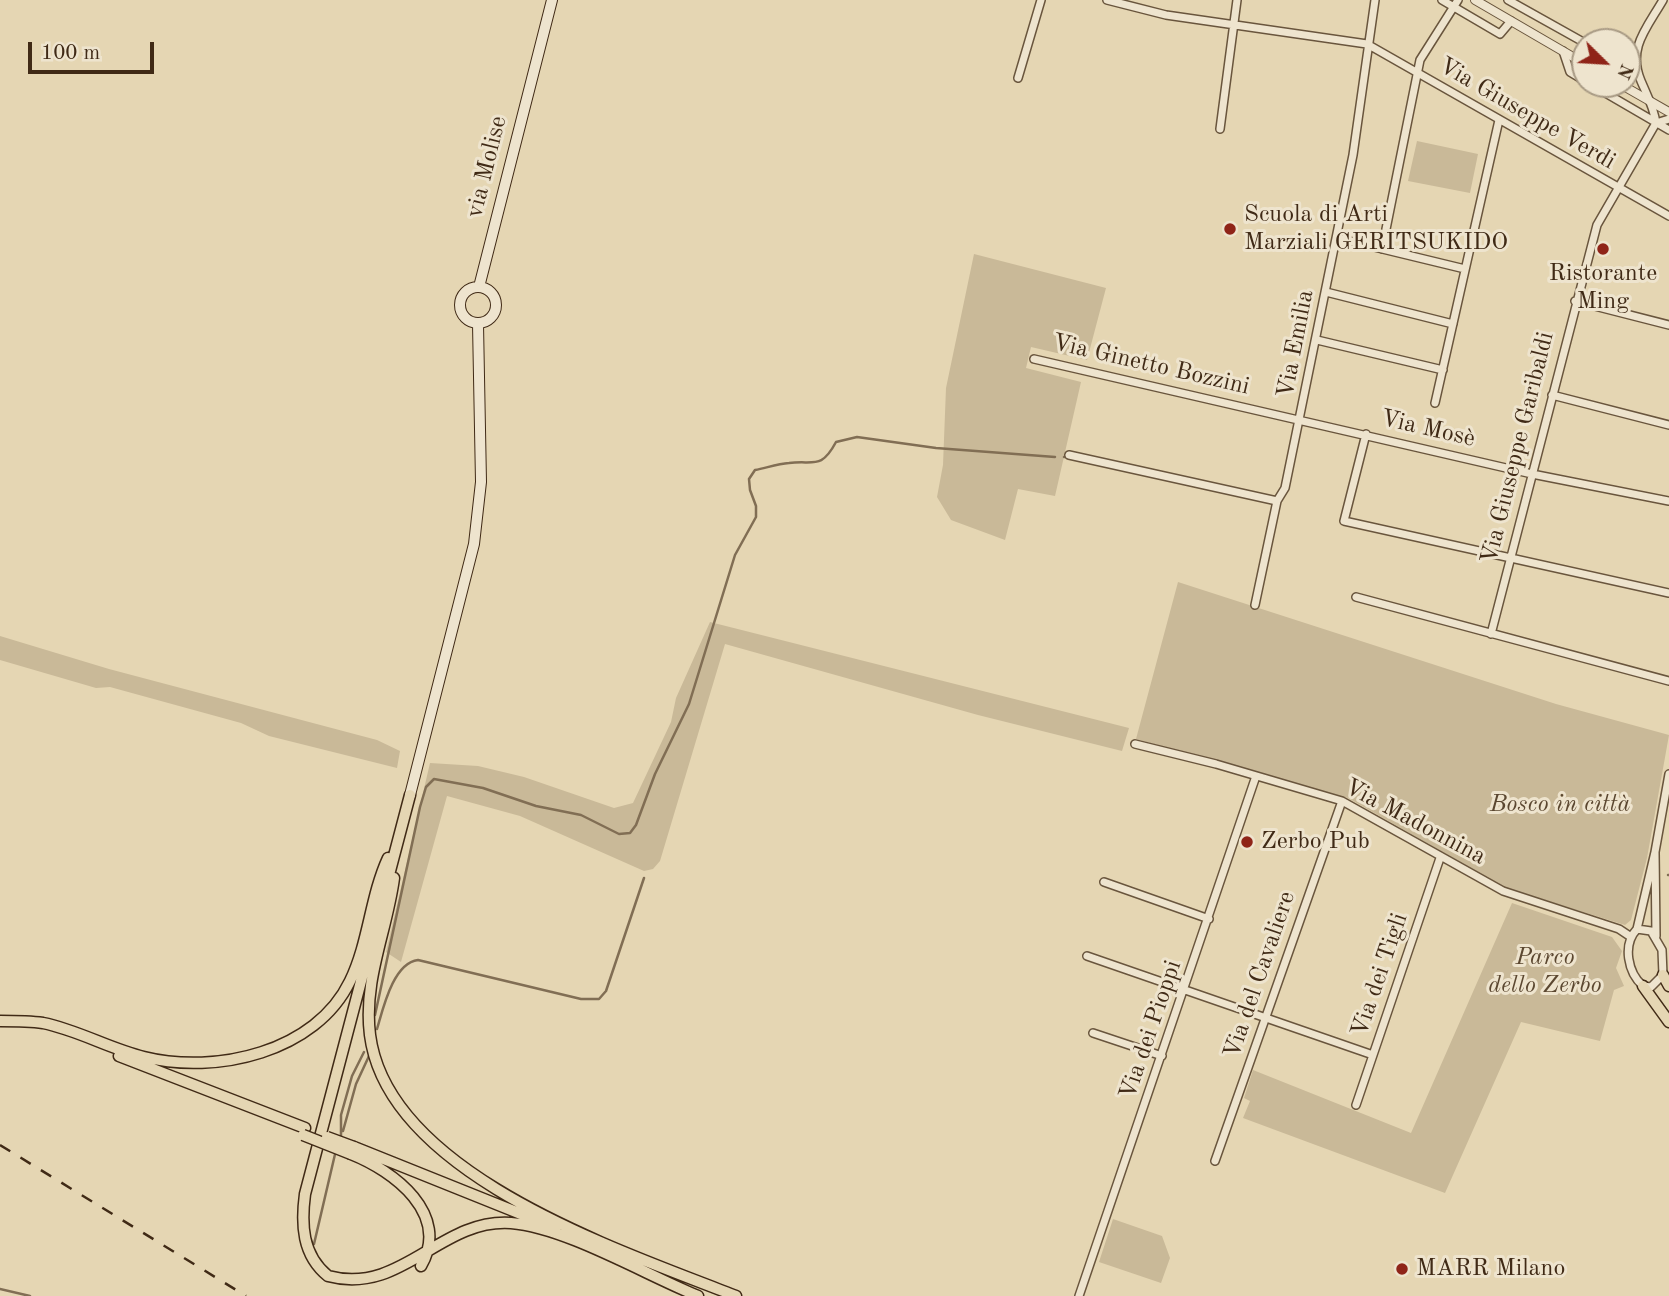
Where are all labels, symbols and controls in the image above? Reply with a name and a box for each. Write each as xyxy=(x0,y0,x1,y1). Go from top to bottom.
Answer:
scale bar xyxy=(32,28,158,72)
north arrow xyxy=(1571,28,1641,98)
text: 100 m xyxy=(41,43,100,64)
street label: Via Giuseppe Verdi xyxy=(1434,52,1620,176)
text: N xyxy=(1612,60,1635,81)
street label: via Molise xyxy=(460,113,514,221)
place label: Scuola di Arti Marziali GERITSUKIDO xyxy=(1244,201,1508,257)
marker: Scuola di Arti Marziali GERITSUKIDO xyxy=(1222,221,1238,237)
marker: Ristorante Ming xyxy=(1595,241,1611,257)
place label: Ristorante Ming xyxy=(1549,260,1657,316)
street label: Via Emilia xyxy=(1271,288,1321,400)
street label: Via Ginetto Bozzini xyxy=(1050,328,1252,402)
street label: Via Giuseppe Garibaldi xyxy=(1475,329,1561,567)
street label: Via Mosè xyxy=(1378,404,1478,454)
street label: Via Madonnina xyxy=(1339,773,1491,871)
park label: Bosco in città xyxy=(1490,791,1630,819)
place label: Zerbo Pub xyxy=(1261,828,1370,856)
marker: Zerbo Pub xyxy=(1239,834,1255,850)
street label: Via del Cavaliere xyxy=(1218,888,1302,1062)
street label: Via dei Tigli xyxy=(1345,909,1415,1041)
park label: Parco dello Zerbo xyxy=(1488,944,1602,1000)
street label: Via dei Pioppi xyxy=(1114,957,1188,1103)
place label: MARR Milano xyxy=(1416,1255,1565,1283)
marker: MARR Milano xyxy=(1394,1261,1410,1277)

